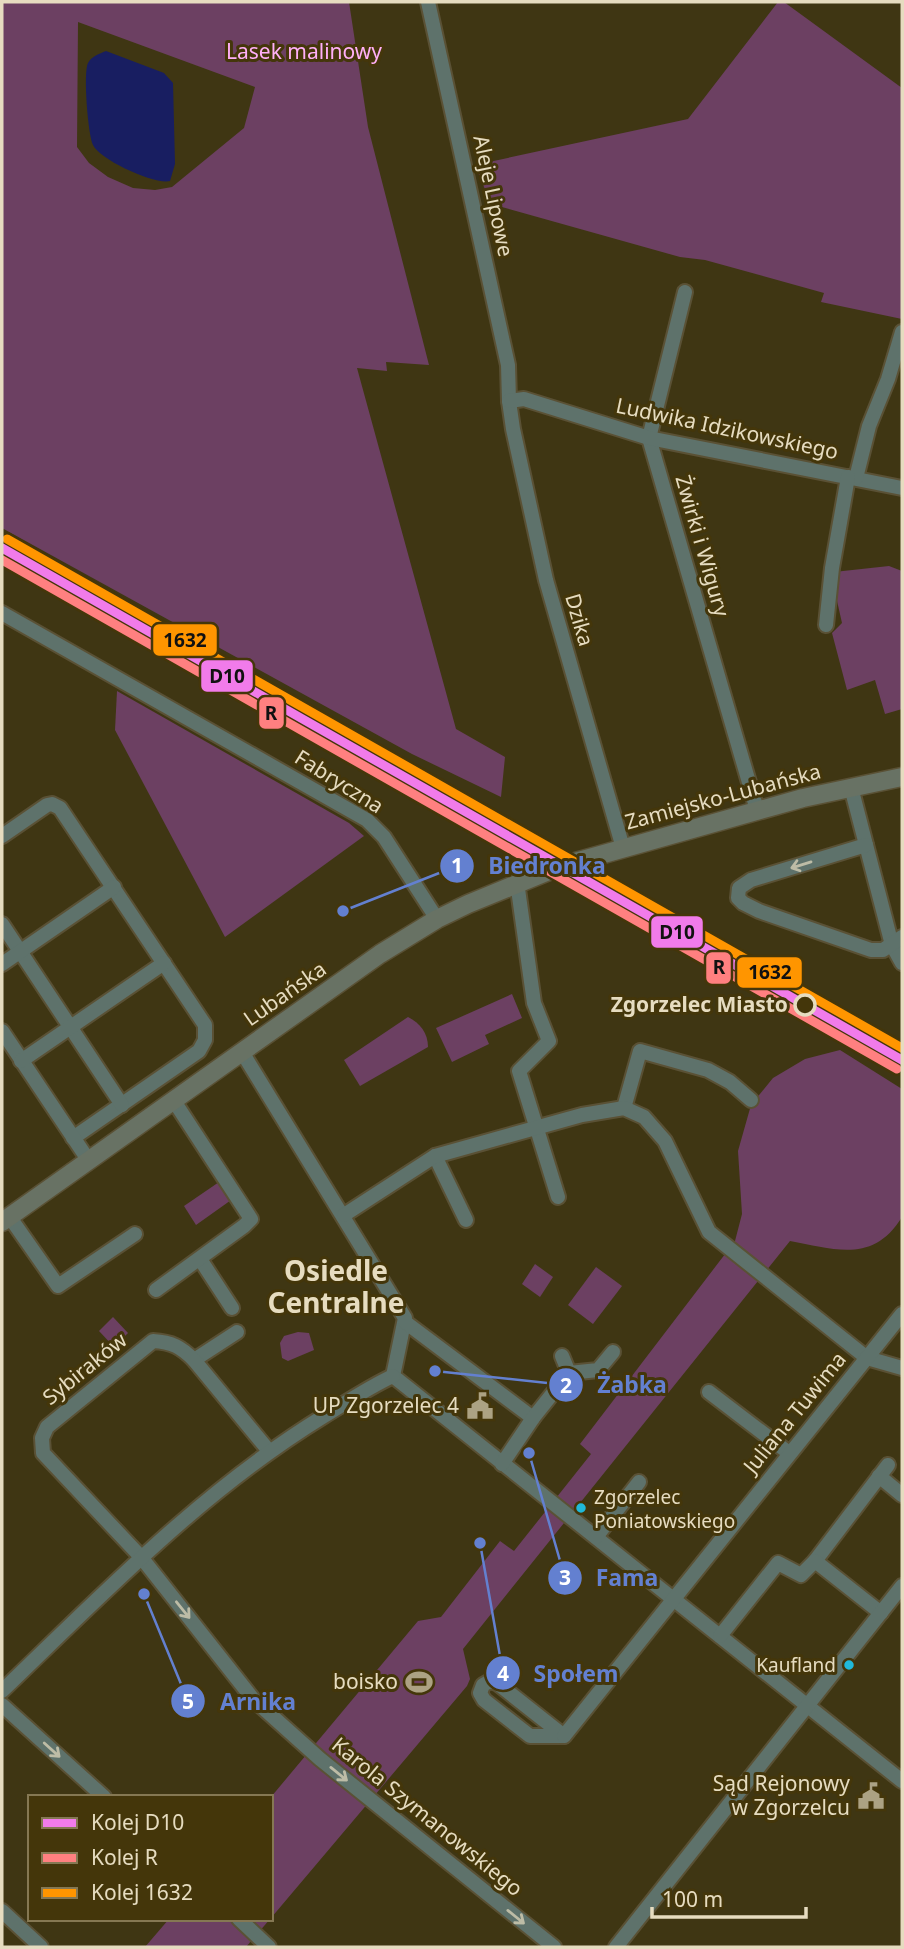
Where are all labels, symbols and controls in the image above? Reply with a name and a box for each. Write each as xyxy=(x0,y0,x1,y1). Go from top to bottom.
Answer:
park label: Lasek malinowy xyxy=(226,37,382,65)
street label: Aleje Lipowe xyxy=(467,133,520,259)
street label: Ludwika Idzikowskiego xyxy=(613,391,841,465)
street label: Żwirki i Wigury xyxy=(669,472,737,620)
street label: Dzika xyxy=(559,590,601,649)
line badge: 1632 xyxy=(152,623,218,657)
text: 1632 xyxy=(163,627,207,653)
line badge: D10 xyxy=(200,659,254,693)
text: D10 xyxy=(209,663,245,689)
line badge: R xyxy=(258,696,285,730)
text: R xyxy=(265,700,278,726)
street label: Fabryczna xyxy=(290,743,389,819)
street label: Zamiejsko-Lubańska xyxy=(622,756,824,836)
callout: Biedronka xyxy=(439,844,620,888)
text: Biedronka xyxy=(488,849,606,881)
text: 1 xyxy=(451,851,463,879)
one-way arrow xyxy=(790,859,812,872)
line badge: D10 xyxy=(650,915,704,949)
text: D10 xyxy=(659,919,695,945)
line badge: R xyxy=(705,951,732,985)
text: R xyxy=(713,954,726,980)
street label: Lubańska xyxy=(238,955,331,1032)
line badge: 1632 xyxy=(736,956,803,989)
text: 1632 xyxy=(748,959,792,985)
place label: Zgorzelec Miasto xyxy=(611,990,788,1018)
marker: Zgorzelec Miasto xyxy=(794,994,816,1016)
district label: Osiedle Centralne xyxy=(267,1251,405,1321)
street label: Sybiraków xyxy=(36,1325,133,1411)
street label: Juliana Tuwima xyxy=(735,1346,852,1480)
callout: Żabka xyxy=(548,1363,681,1407)
text: Żabka xyxy=(597,1368,667,1400)
text: 2 xyxy=(560,1371,572,1399)
place label: UP Zgorzelec 4 xyxy=(313,1391,459,1419)
public building icon: UP Zgorzelec 4 xyxy=(465,1391,495,1421)
place label: Zgorzelec Poniatowskiego xyxy=(594,1484,735,1534)
marker: Zgorzelec Poniatowskiego xyxy=(574,1501,588,1515)
callout: Fama xyxy=(547,1556,673,1600)
text: Fama xyxy=(596,1561,658,1593)
text: 3 xyxy=(559,1563,571,1591)
one-way arrow xyxy=(176,1600,191,1618)
callout: Społem xyxy=(485,1651,633,1695)
place label: Kaufland xyxy=(756,1652,836,1678)
text: Społem xyxy=(534,1657,618,1689)
marker: Kaufland xyxy=(842,1658,856,1672)
text: 4 xyxy=(497,1659,509,1687)
place label: boisko xyxy=(333,1667,398,1695)
sports icon: boisko xyxy=(404,1667,434,1697)
callout: Arnika xyxy=(170,1679,310,1723)
text: Arnika xyxy=(220,1685,296,1717)
text: 5 xyxy=(182,1687,194,1715)
street label: Karola Szymanowskiego xyxy=(326,1730,529,1902)
one-way arrow xyxy=(43,1742,61,1758)
one-way arrow xyxy=(330,1766,348,1782)
place label: Sąd Rejonowy w Zgorzelcu xyxy=(713,1769,850,1821)
public building icon: Sąd Rejonowy w Zgorzelcu xyxy=(856,1781,886,1811)
legend xyxy=(28,1795,273,1921)
text: Kolej D10 xyxy=(91,1808,184,1836)
text: Kolej R xyxy=(91,1843,158,1871)
scale bar xyxy=(652,1876,806,1920)
text: Kolej 1632 xyxy=(91,1878,193,1906)
text: 100 m xyxy=(662,1885,723,1913)
one-way arrow xyxy=(507,1909,525,1925)

